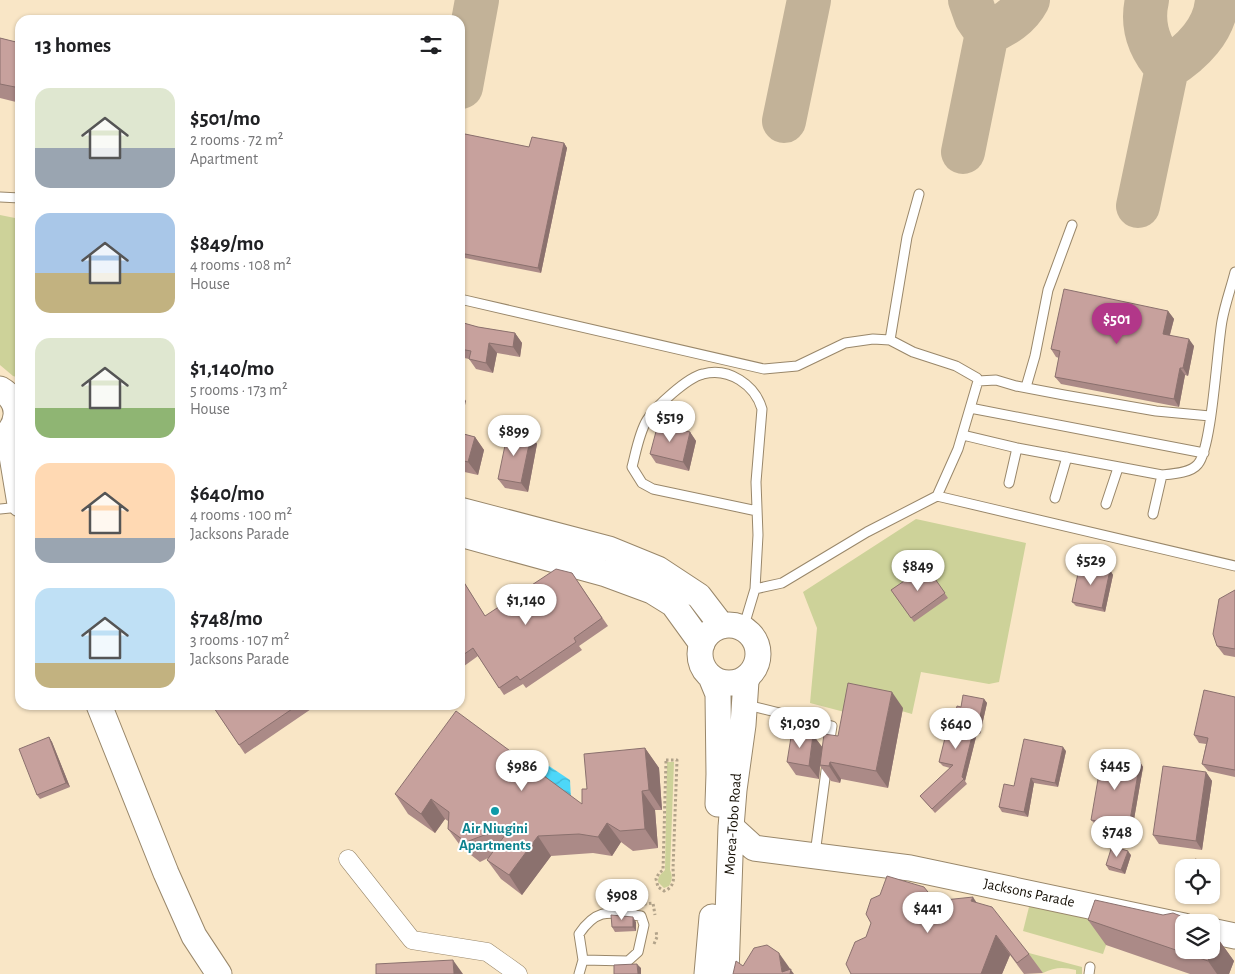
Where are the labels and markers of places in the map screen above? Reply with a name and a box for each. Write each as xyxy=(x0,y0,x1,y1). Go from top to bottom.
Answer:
pin: $501 xyxy=(1087,302,1147,345)
pin: $519 xyxy=(640,400,700,443)
pin: $899 xyxy=(484,414,544,457)
pin: $529 xyxy=(1061,544,1121,586)
pin: $849 xyxy=(888,550,948,592)
pin: $1,140 xyxy=(485,584,567,626)
pin: $1,030 xyxy=(759,706,841,749)
pin: $640 xyxy=(926,708,986,750)
pin: $445 xyxy=(1085,748,1145,791)
pin: $986 xyxy=(492,750,552,792)
marker: Air Niugini Apartments xyxy=(489,805,501,817)
pin: $748 xyxy=(1087,816,1147,858)
place label: Air Niugini Apartments xyxy=(459,821,531,853)
pin: $908 xyxy=(592,878,652,921)
pin: $441 xyxy=(898,892,958,934)

